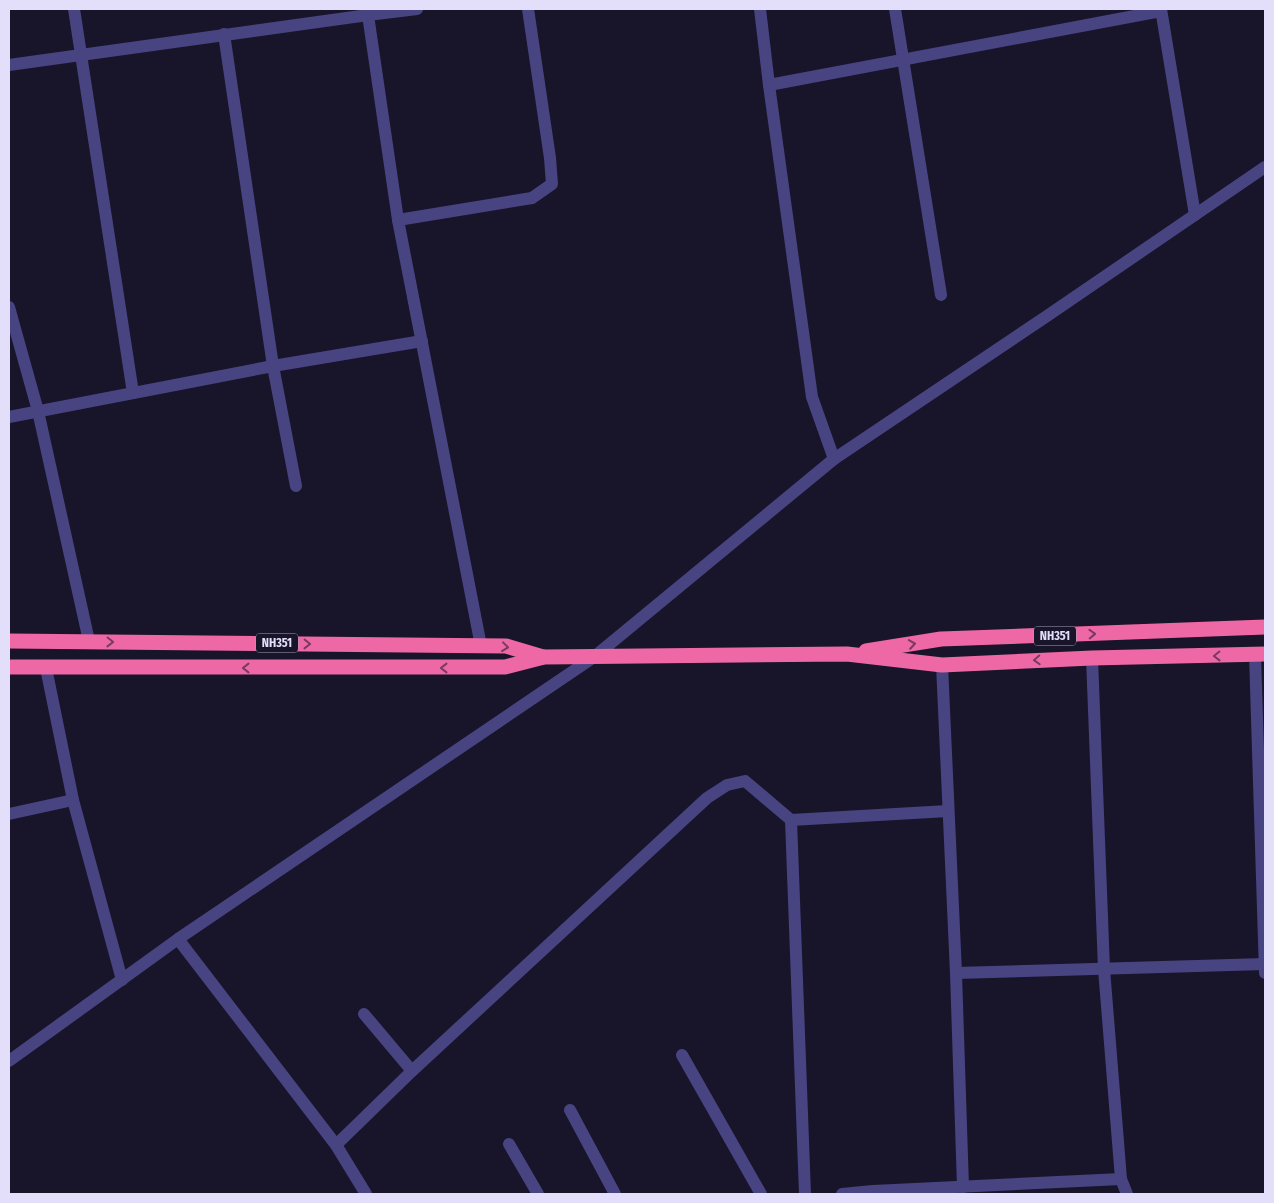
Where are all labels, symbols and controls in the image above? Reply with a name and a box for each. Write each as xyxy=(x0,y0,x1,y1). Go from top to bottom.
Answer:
road number: NH351 xyxy=(1034,626,1076,646)
one-way arrow xyxy=(1088,629,1096,640)
road number: NH351 xyxy=(256,634,298,652)
one-way arrow xyxy=(106,636,114,647)
one-way arrow xyxy=(304,639,312,649)
one-way arrow xyxy=(909,639,917,650)
one-way arrow xyxy=(501,641,509,652)
one-way arrow xyxy=(1212,650,1220,661)
one-way arrow xyxy=(1032,655,1040,666)
one-way arrow xyxy=(242,663,250,673)
one-way arrow xyxy=(440,663,448,673)

